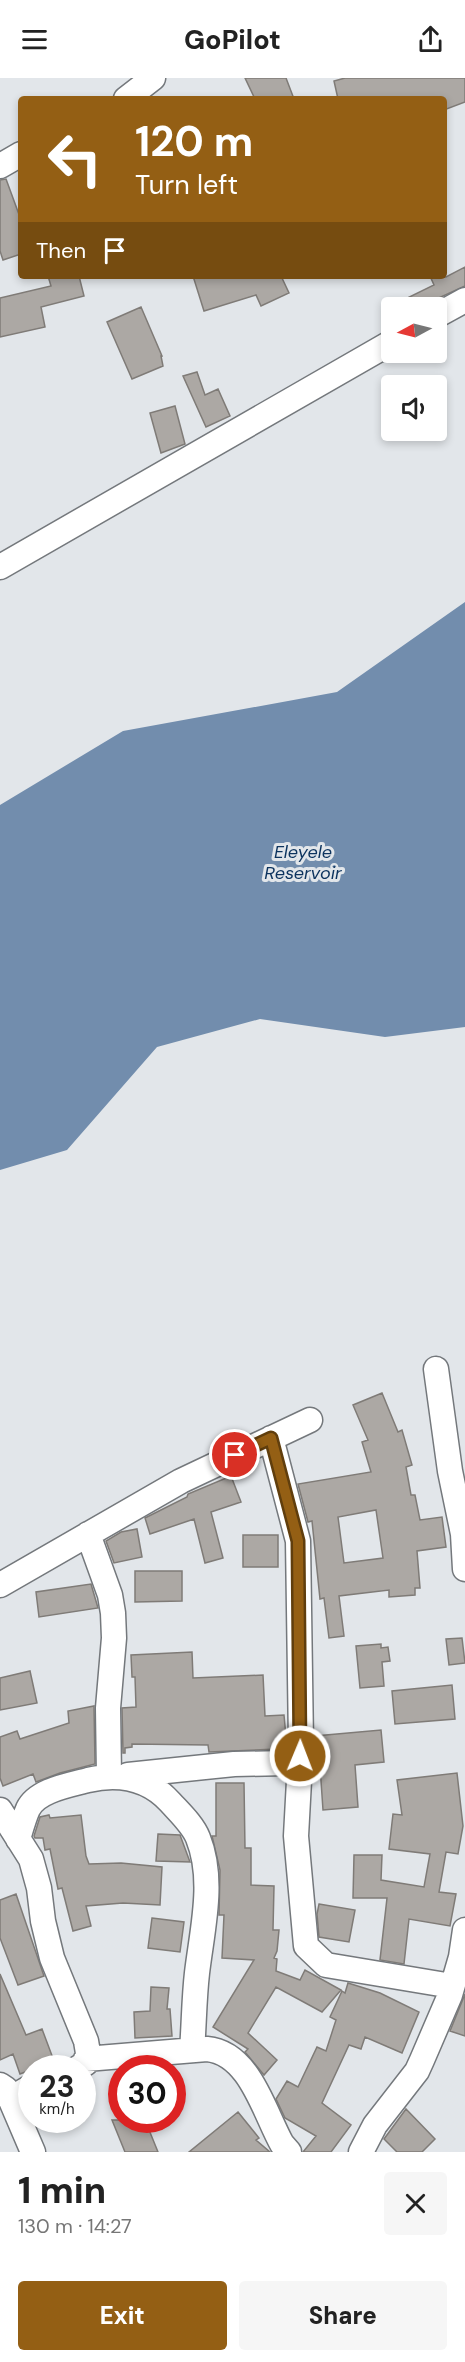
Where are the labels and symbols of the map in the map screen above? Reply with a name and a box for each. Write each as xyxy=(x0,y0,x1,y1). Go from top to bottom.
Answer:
north arrow xyxy=(381,297,447,363)
water label: Eleyele Reservoir xyxy=(264,840,343,885)
pin xyxy=(209,1429,260,1480)
position arrow xyxy=(268,1724,332,1788)
speed limit sign: 30 xyxy=(108,2055,186,2133)

